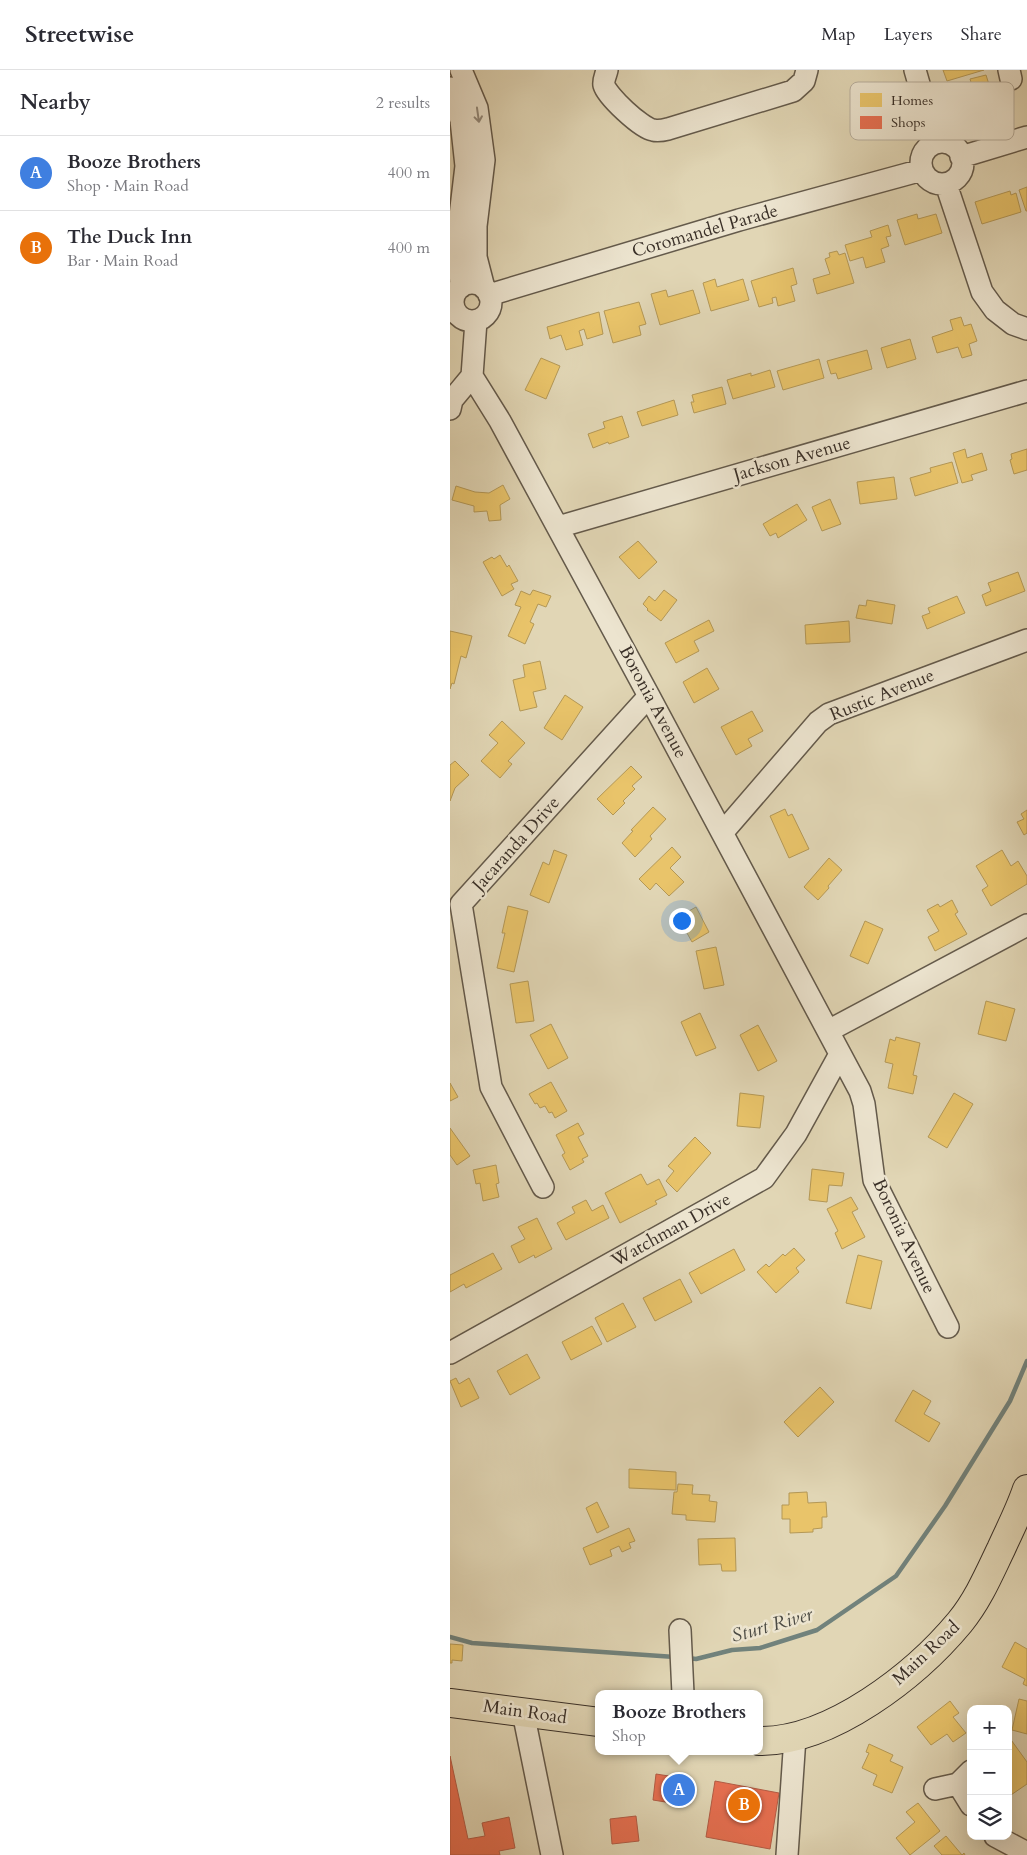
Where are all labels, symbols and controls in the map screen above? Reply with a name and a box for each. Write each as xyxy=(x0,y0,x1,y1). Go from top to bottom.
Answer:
text: Streetwise xyxy=(25,18,134,51)
text: Map xyxy=(821,22,856,47)
text: Layers xyxy=(884,22,933,47)
text: Share xyxy=(961,22,1002,47)
legend xyxy=(850,82,1014,140)
text: Nearby xyxy=(20,88,91,117)
text: Homes xyxy=(891,91,933,110)
text: 2 results xyxy=(376,92,430,114)
one-way arrow xyxy=(473,107,483,123)
text: Shops xyxy=(891,113,926,132)
text: Booze Brothers xyxy=(67,149,201,175)
text: A xyxy=(30,162,42,184)
text: 400 m xyxy=(388,162,430,184)
text: Shop · Main Road xyxy=(67,175,189,197)
street label: Coromandel Parade xyxy=(629,198,781,264)
text: The Duck Inn xyxy=(67,224,192,250)
text: B xyxy=(30,237,42,259)
text: 400 m xyxy=(388,237,430,259)
text: Bar · Main Road xyxy=(67,250,178,272)
street label: Jackson Avenue xyxy=(728,430,854,489)
street label: Boronia Avenue xyxy=(613,641,693,763)
street label: Rustic Avenue xyxy=(826,663,938,727)
street label: Jacaranda Drive xyxy=(465,791,565,899)
your location xyxy=(669,908,695,934)
street label: Boronia Avenue xyxy=(866,1174,942,1298)
street label: Watchman Drive xyxy=(606,1187,735,1274)
water label: Sturt River xyxy=(728,1601,816,1649)
street label: Main Road xyxy=(887,1615,966,1691)
popup xyxy=(595,1690,763,1755)
street label: Main Road xyxy=(481,1694,569,1730)
text: Booze Brothers xyxy=(612,1699,746,1725)
map controls xyxy=(967,1705,1012,1840)
button: + xyxy=(967,1705,1012,1750)
text: Shop xyxy=(612,1725,646,1747)
button: − xyxy=(967,1750,1012,1795)
pin: A xyxy=(663,1771,695,1809)
pin: B xyxy=(728,1786,760,1824)
button: layers xyxy=(967,1795,1012,1840)

